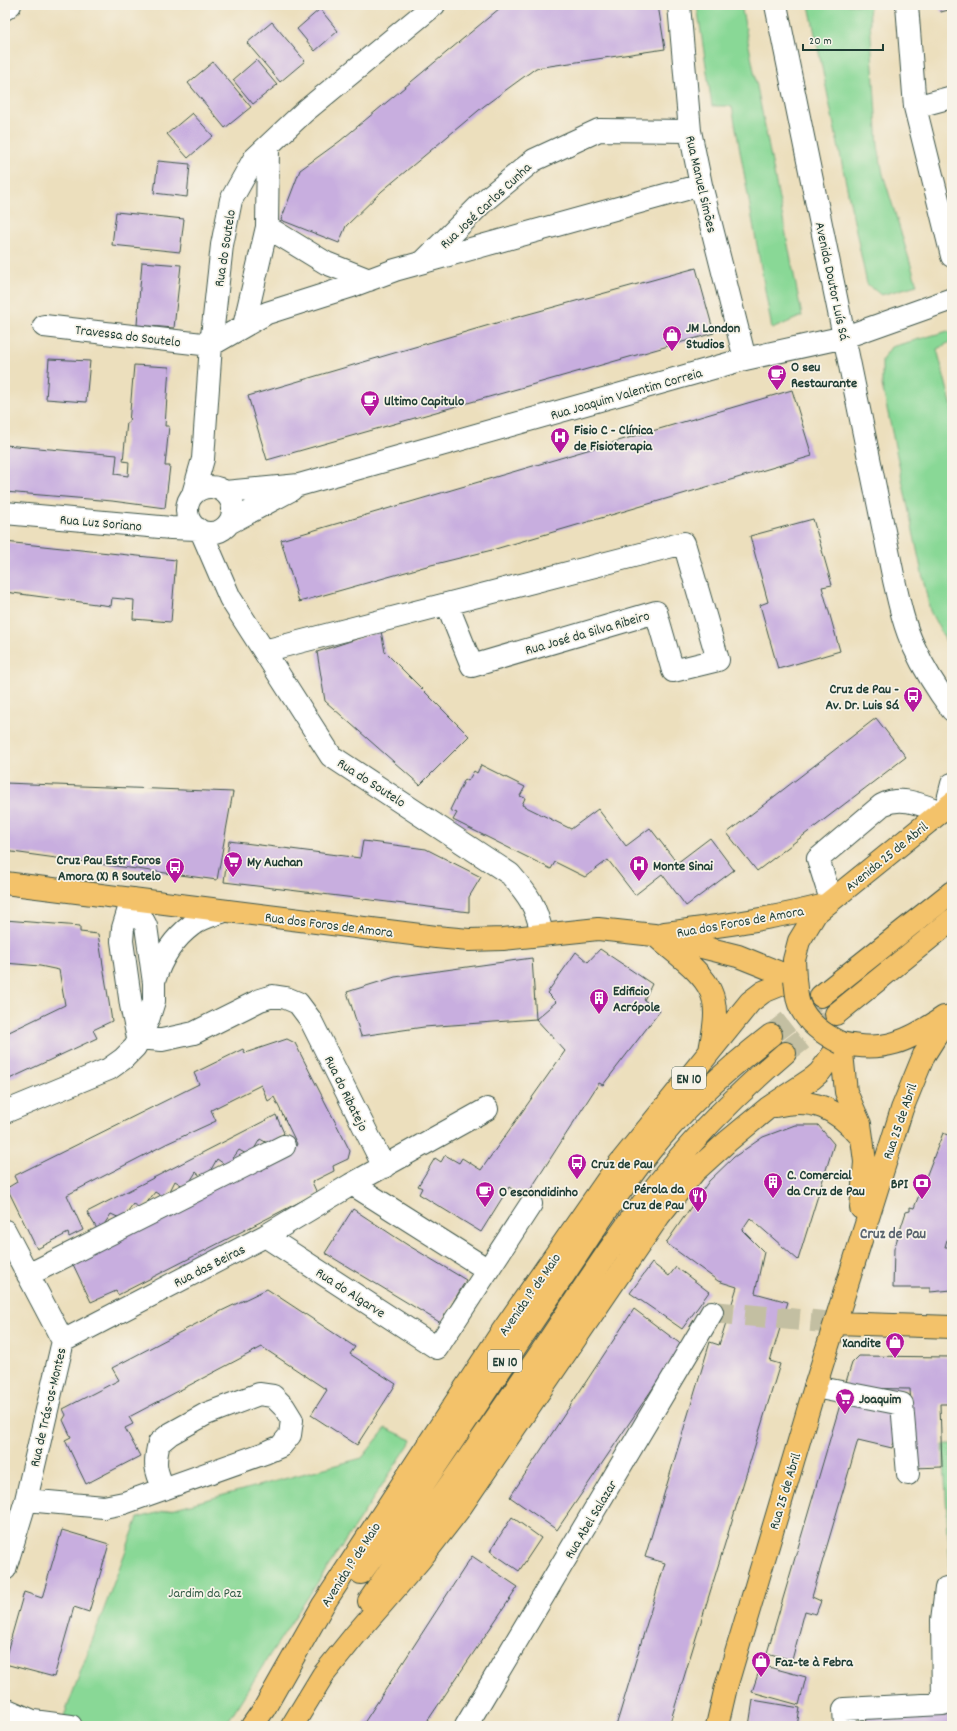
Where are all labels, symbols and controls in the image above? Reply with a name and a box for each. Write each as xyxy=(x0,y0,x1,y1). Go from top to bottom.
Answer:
scale bar xyxy=(803,26,883,52)
text: 20 m xyxy=(809,33,832,50)
street label: Rua Manuel Simões xyxy=(679,134,721,235)
street label: Rua José Carlos Cunha xyxy=(436,158,537,254)
street label: Rua do Soutelo xyxy=(210,208,242,288)
street label: Avenida Doutor Luís Sá xyxy=(809,220,853,343)
place label: JM London Studios xyxy=(686,319,741,355)
street label: Travessa do Soutelo xyxy=(74,321,182,353)
shop icon: JM London Studios xyxy=(661,324,683,352)
place label: O seu Restaurante xyxy=(791,358,857,394)
cafe icon: O seu Restaurante xyxy=(766,363,788,391)
street label: Rua Joaquim Valentim Correia xyxy=(548,364,705,426)
cafe icon: Ultimo Capitulo xyxy=(359,389,381,417)
place label: Ultimo Capitulo xyxy=(384,392,464,412)
place label: Fisio C - Clínica de Fisioterapia xyxy=(574,421,654,457)
hospital icon: Fisio C - Clínica de Fisioterapia xyxy=(549,426,571,454)
street label: Rua Luz Soriano xyxy=(59,510,143,538)
street label: Rua José da Silva Ribeiro xyxy=(523,607,652,661)
place label: Cruz de Pau - Av. Dr. Luis Sá xyxy=(825,680,900,716)
bus stop icon: Cruz de Pau - Av. Dr. Luis Sá xyxy=(902,685,924,713)
street label: Rua do Soutelo xyxy=(333,754,409,813)
street label: Avenida 25 de Abril xyxy=(842,817,934,897)
supermarket icon: My Auchan xyxy=(222,850,244,878)
place label: Cruz Pau Estr Foros Amora (X) R Soutelo xyxy=(57,851,161,887)
place label: My Auchan xyxy=(247,853,303,873)
hospital icon: Monte Sinai xyxy=(628,854,650,882)
bus stop icon: Cruz Pau Estr Foros Amora (X) R Soutelo xyxy=(164,856,186,884)
place label: Monte Sinai xyxy=(653,857,713,877)
street label: Rua dos Foros de Amora xyxy=(675,902,806,944)
street label: Rua dos Foros de Amora xyxy=(264,908,394,944)
place label: Edificio Acrópole xyxy=(613,982,660,1018)
building icon: Edificio Acrópole xyxy=(588,987,610,1015)
street label: Rua do Ribatejo xyxy=(318,1053,372,1135)
road number: EN 10 xyxy=(672,1067,706,1089)
street label: Rua 25 de Abril xyxy=(879,1080,923,1162)
bus stop icon: Cruz de Pau xyxy=(566,1152,588,1180)
place label: Cruz de Pau xyxy=(591,1155,653,1175)
place label: C. Comercial da Cruz de Pau xyxy=(787,1166,865,1202)
building icon: C. Comercial da Cruz de Pau xyxy=(762,1171,784,1199)
bank icon: BPI xyxy=(911,1172,933,1200)
place label: BPI xyxy=(891,1175,909,1195)
cafe icon: O escondidinho xyxy=(474,1180,496,1208)
place label: Pérola da Cruz de Pau xyxy=(622,1180,685,1216)
place label: O escondidinho xyxy=(499,1183,578,1203)
restaurant icon: Pérola da Cruz de Pau xyxy=(687,1185,709,1213)
district label: Cruz de Pau xyxy=(860,1224,927,1246)
street label: Rua das Beiras xyxy=(171,1240,249,1293)
street label: Avenida 1º de Maio xyxy=(495,1250,567,1341)
street label: Rua do Algarve xyxy=(311,1264,389,1324)
shop icon: Xandite xyxy=(884,1331,906,1359)
place label: Xandite xyxy=(843,1334,881,1354)
street label: Rua de Trás-os-Montes xyxy=(25,1346,72,1469)
road number: EN 10 xyxy=(488,1350,522,1372)
supermarket icon: Joaquim xyxy=(834,1387,856,1415)
place label: Joaquim xyxy=(859,1390,902,1410)
street label: Rua 25 de Abril xyxy=(765,1450,807,1532)
street label: Rua Abel Salazar xyxy=(560,1476,624,1563)
street label: Avenida 1º de Maio xyxy=(317,1519,386,1611)
park label: Jardim da Paz xyxy=(168,1584,242,1604)
shop icon: Faz-te à Febra xyxy=(750,1650,772,1678)
place label: Faz-te à Febra xyxy=(775,1653,854,1673)

